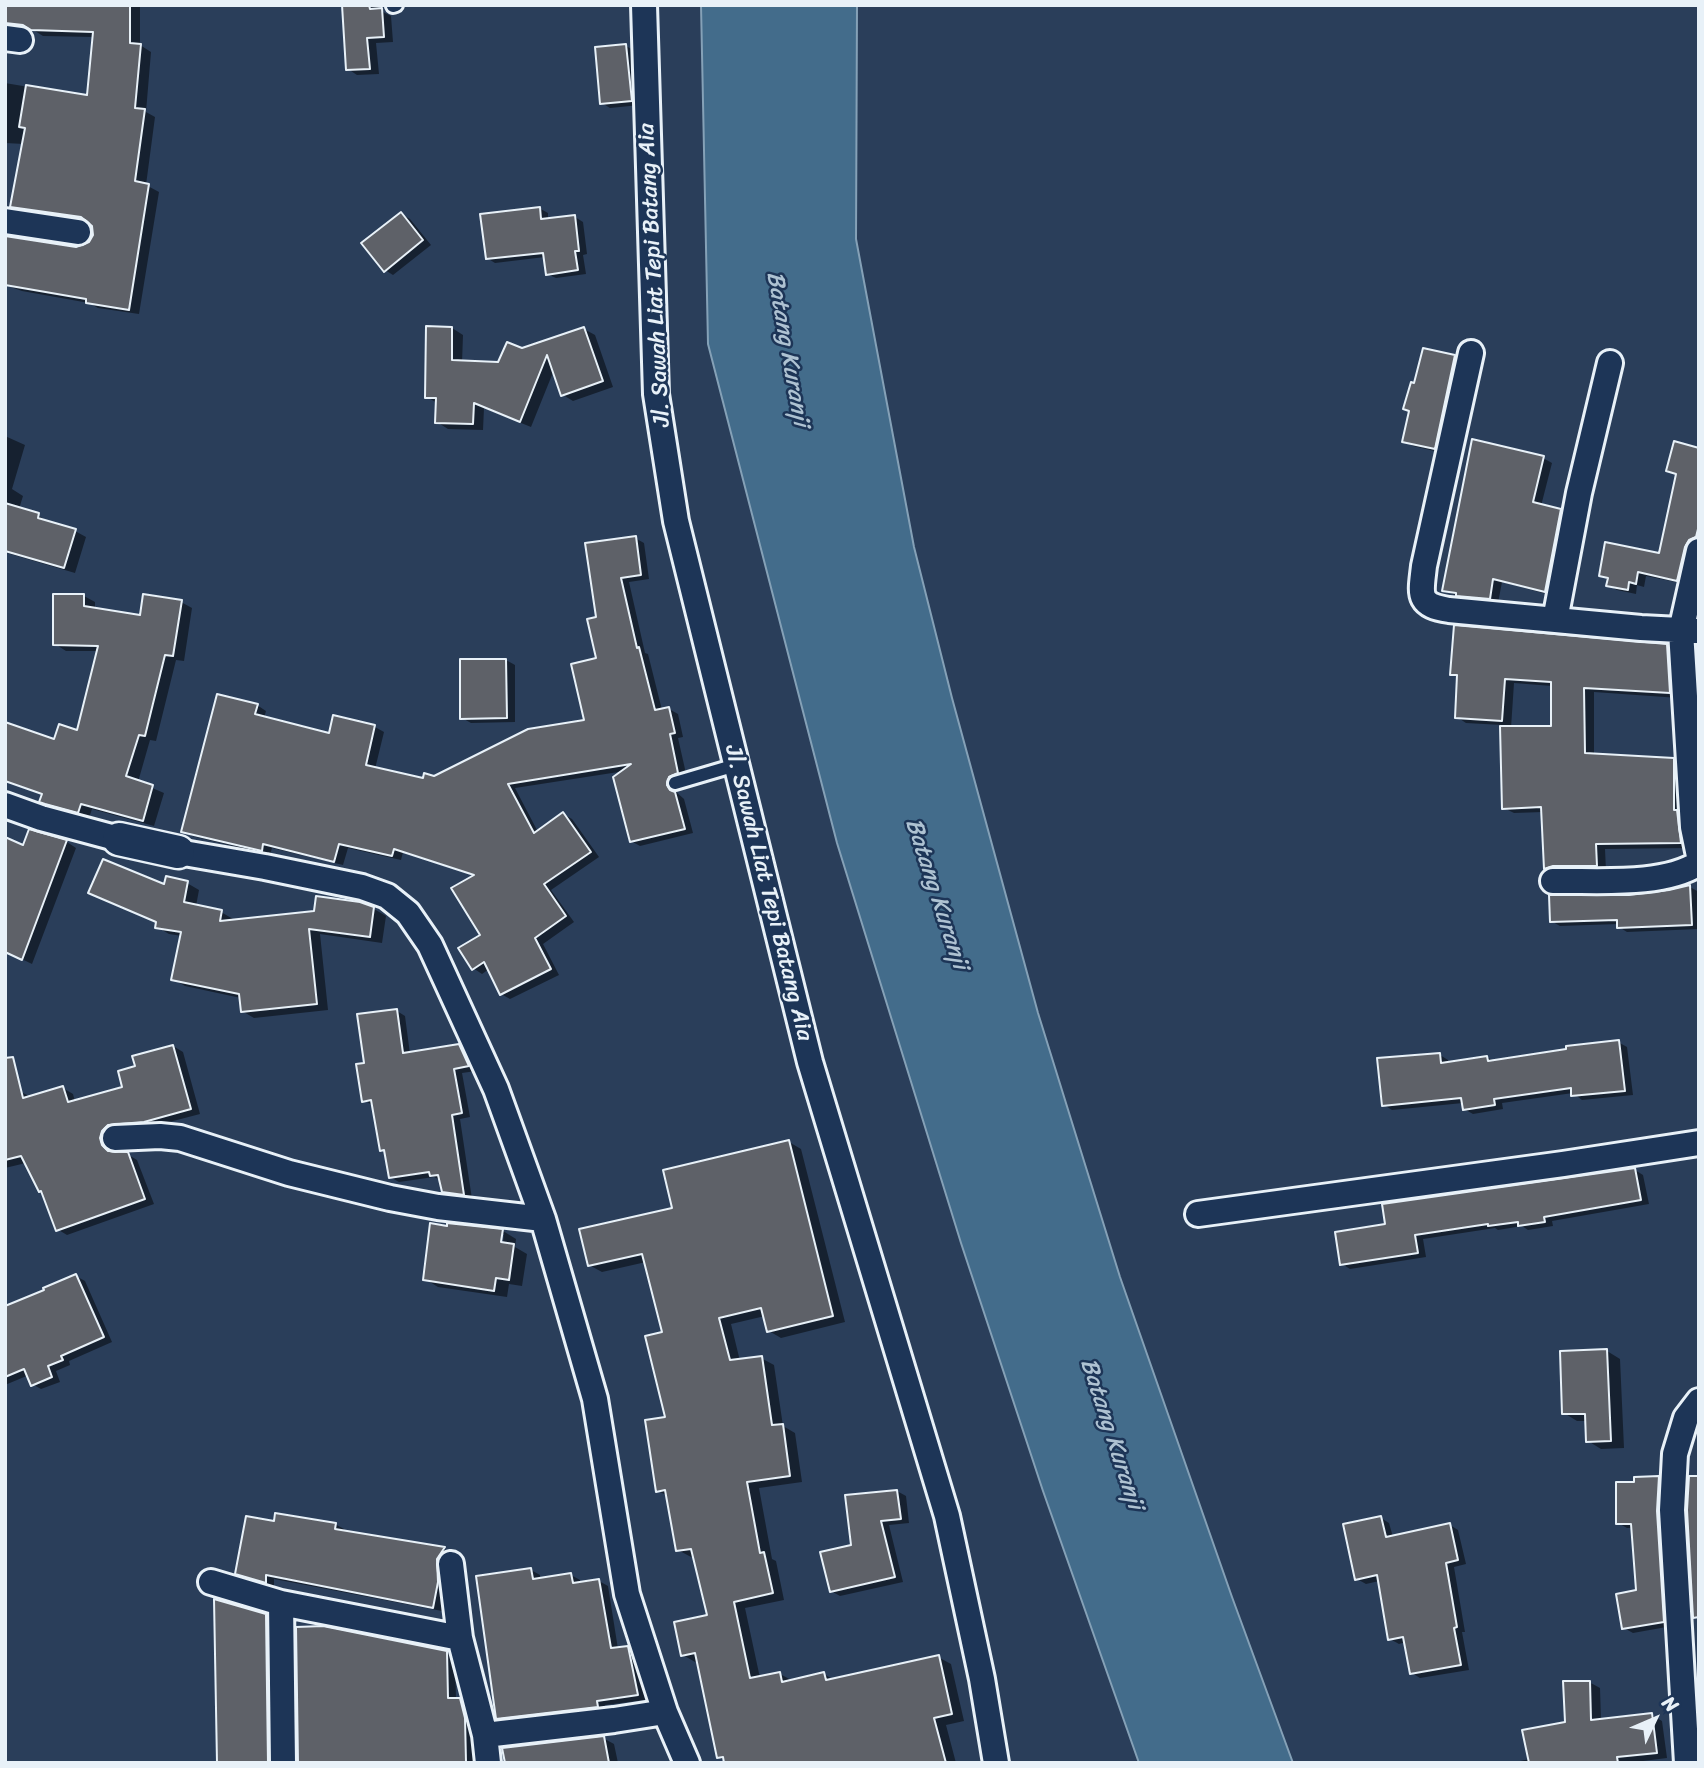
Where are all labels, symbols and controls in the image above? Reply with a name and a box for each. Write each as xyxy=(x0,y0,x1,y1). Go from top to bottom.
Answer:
street label: Jl. Sawah Liat Tepi Batang Aia xyxy=(633,123,677,427)
water label: Batang Kuranji xyxy=(759,269,815,429)
street label: Jl. Sawah Liat Tepi Batang Aia xyxy=(718,742,818,1044)
water label: Batang Kuranji xyxy=(898,815,974,973)
water label: Batang Kuranji xyxy=(1073,1355,1149,1513)
north arrow xyxy=(1620,1684,1690,1754)
text: N xyxy=(1654,1688,1687,1720)

